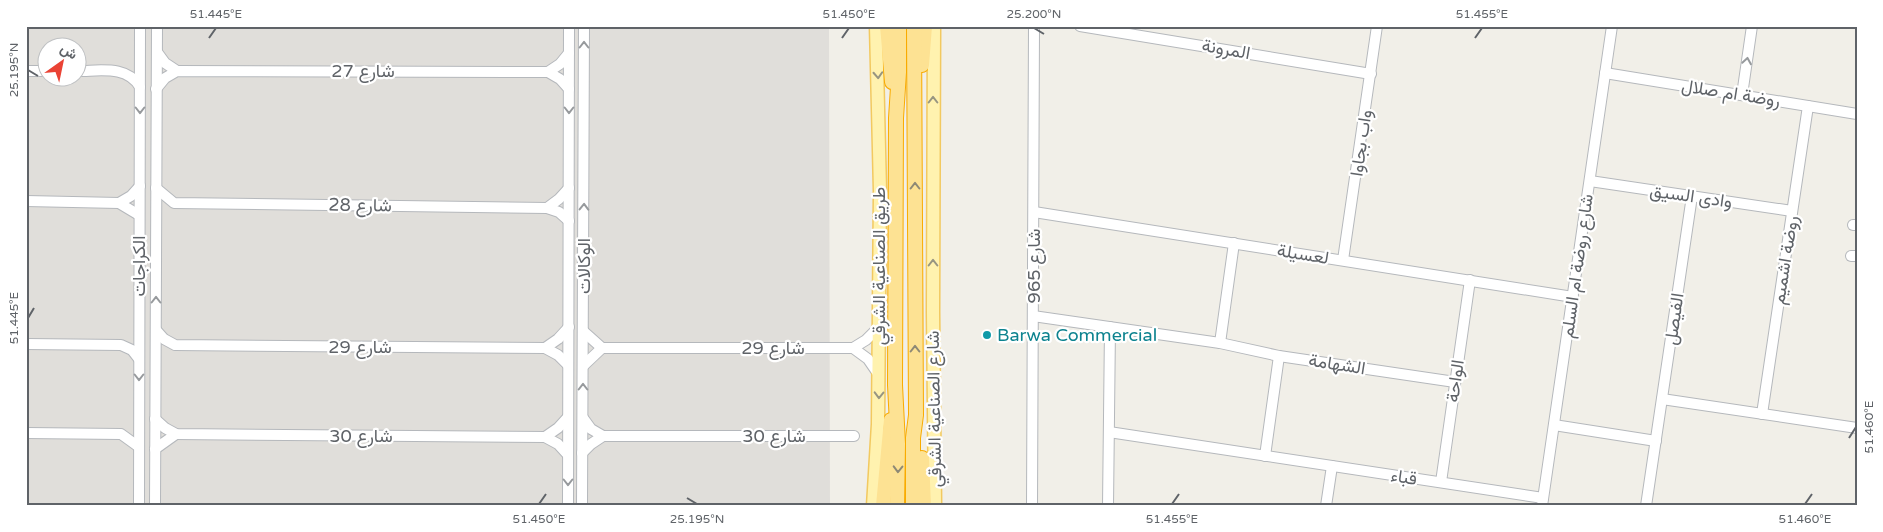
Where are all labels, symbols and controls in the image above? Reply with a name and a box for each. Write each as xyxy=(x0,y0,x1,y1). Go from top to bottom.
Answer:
text: 51.445°E xyxy=(190,7,243,21)
text: 51.450°E xyxy=(823,7,876,21)
text: 25.200°N xyxy=(1007,7,1061,21)
text: 51.455°E xyxy=(1456,7,1509,21)
street label: المرونة xyxy=(1200,34,1252,64)
north arrow xyxy=(38,38,88,88)
text: ش xyxy=(57,40,81,63)
one-way arrow xyxy=(579,40,589,48)
text: 25.195°N xyxy=(7,43,21,97)
one-way arrow xyxy=(1741,56,1752,64)
street label: شارع 27 xyxy=(331,60,395,83)
one-way arrow xyxy=(873,71,884,79)
street label: روضة ام صلال xyxy=(1680,74,1782,113)
one-way arrow xyxy=(928,96,938,104)
one-way arrow xyxy=(135,106,145,114)
one-way arrow xyxy=(564,106,574,114)
street label: واب بجاوا xyxy=(1345,108,1377,178)
street label: وادى السيق xyxy=(1648,179,1734,213)
one-way arrow xyxy=(910,182,920,190)
street label: طريق الصناعية الشرقي xyxy=(868,187,894,345)
street label: شارع 28 xyxy=(328,193,392,218)
street label: شارع روضة ام السلم xyxy=(1556,193,1599,340)
one-way arrow xyxy=(579,203,589,210)
street label: روضة اشميم xyxy=(1767,214,1804,306)
street label: شارع 965 xyxy=(1023,229,1046,303)
street label: الكراجات xyxy=(128,236,150,296)
street label: الوكالات xyxy=(573,238,595,294)
street label: لعسيلة xyxy=(1275,239,1331,269)
one-way arrow xyxy=(928,259,938,266)
text: 51.445°E xyxy=(7,291,21,344)
street label: الفيصل xyxy=(1659,292,1689,346)
one-way arrow xyxy=(151,295,161,303)
place label: Barwa Commercial xyxy=(997,324,1157,346)
marker: Barwa Commercial xyxy=(981,329,993,341)
street label: شارع الصناعية الشرقي xyxy=(922,330,950,487)
street label: شارع 29 xyxy=(328,336,392,359)
street label: شارع 29 xyxy=(741,337,805,360)
one-way arrow xyxy=(910,345,921,353)
street label: الشهامة xyxy=(1307,349,1367,379)
street label: الواحة xyxy=(1441,358,1469,404)
one-way arrow xyxy=(134,374,144,382)
one-way arrow xyxy=(578,383,588,390)
one-way arrow xyxy=(874,392,884,399)
text: 51.460°E xyxy=(1862,400,1876,453)
street label: شارع 30 xyxy=(329,425,393,448)
street label: شارع 30 xyxy=(742,425,806,448)
street label: قباء xyxy=(1389,464,1419,490)
one-way arrow xyxy=(893,465,903,473)
one-way arrow xyxy=(563,479,573,487)
text: 51.450°E xyxy=(513,512,566,526)
text: 25.195°N xyxy=(670,512,724,526)
text: 51.455°E xyxy=(1146,512,1199,526)
text: 51.460°E xyxy=(1779,512,1832,526)

